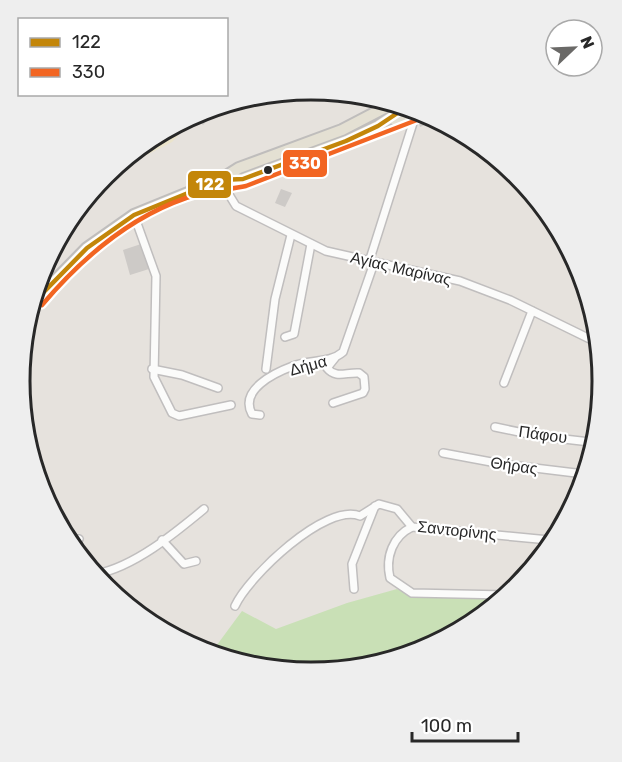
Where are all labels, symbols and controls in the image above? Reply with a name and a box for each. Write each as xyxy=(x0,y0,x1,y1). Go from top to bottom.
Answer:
legend xyxy=(18,18,228,96)
north arrow xyxy=(544,18,604,78)
text: 122 xyxy=(72,31,101,53)
text: N xyxy=(576,33,598,51)
text: 330 xyxy=(72,61,105,83)
line badge: 330 xyxy=(282,149,328,178)
text: 330 xyxy=(289,154,321,173)
unlabelled marker xyxy=(262,164,274,176)
line badge: 122 xyxy=(187,170,232,199)
text: 122 xyxy=(196,175,224,194)
street label: Αγίας Μαρίνας xyxy=(349,248,453,289)
street label: Δήμα xyxy=(287,351,329,380)
street label: Πάφου xyxy=(517,422,568,447)
street label: Θήρας xyxy=(489,453,539,478)
street label: Σαντορίνης xyxy=(416,517,498,544)
scale bar xyxy=(412,705,518,743)
text: 100 m xyxy=(421,715,472,737)

